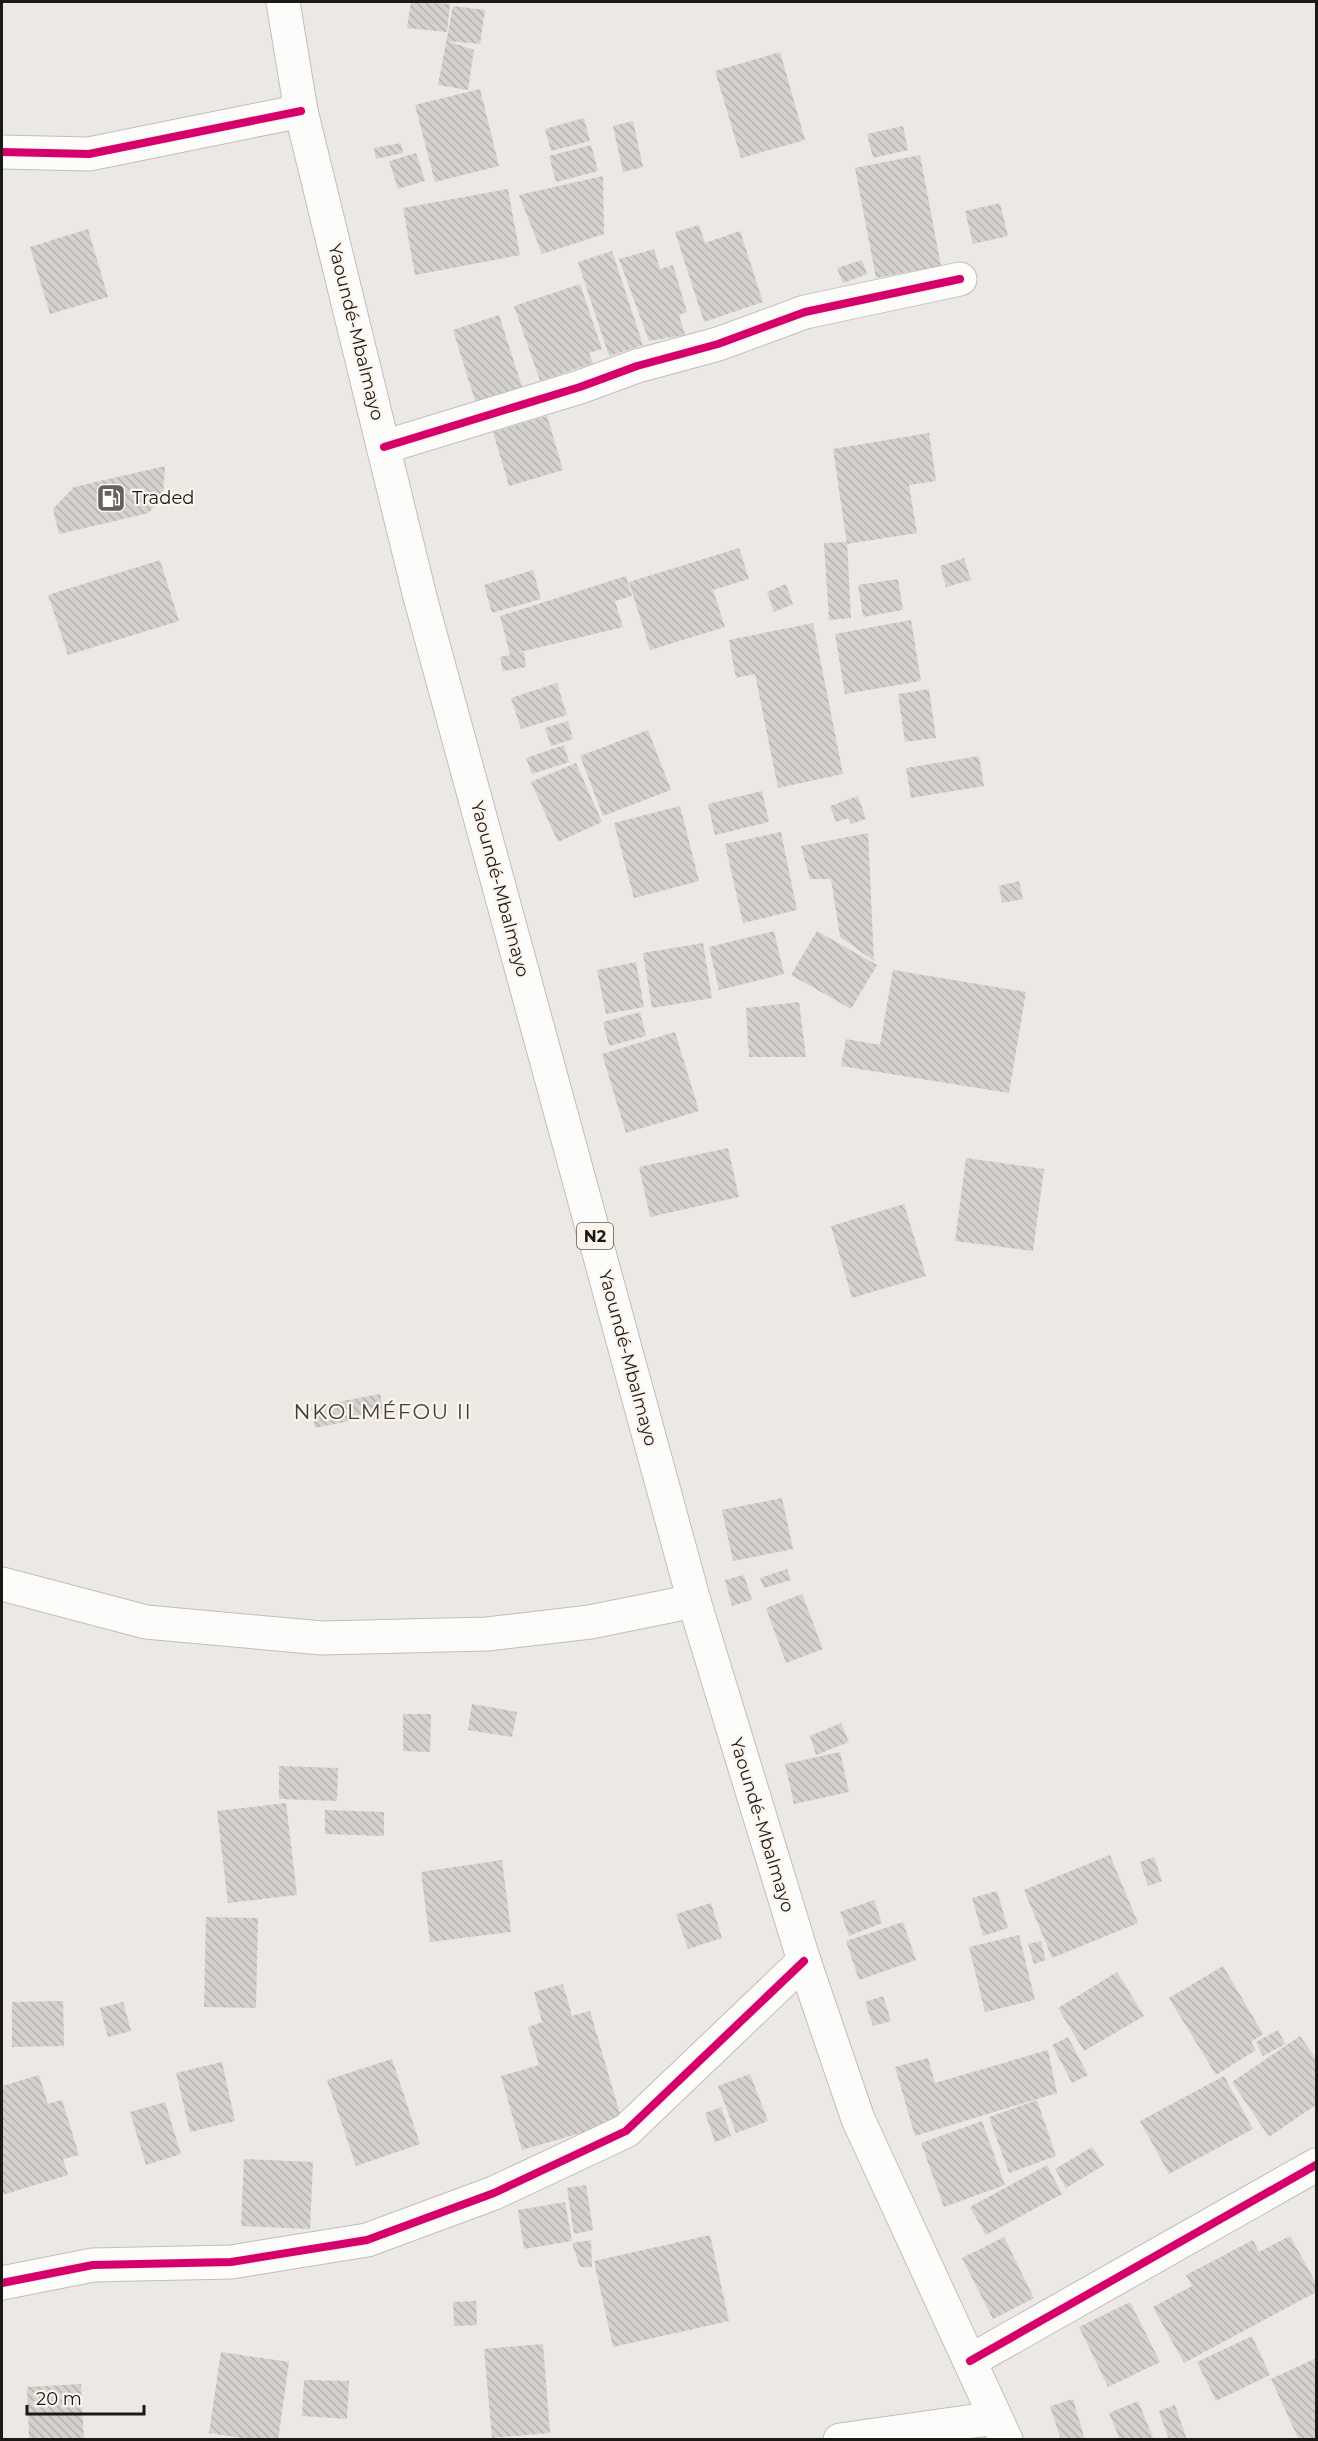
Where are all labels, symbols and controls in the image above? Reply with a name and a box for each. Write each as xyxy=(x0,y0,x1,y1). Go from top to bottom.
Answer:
street label: Yaoundé-Mbalmayo xyxy=(323,241,389,423)
fuel station icon: Traded xyxy=(95,482,127,514)
place label: Traded xyxy=(132,487,194,509)
street label: Yaoundé-Mbalmayo xyxy=(466,798,534,980)
road number: N2 xyxy=(577,1223,613,1249)
street label: Yaoundé-Mbalmayo xyxy=(594,1267,662,1449)
district label: NKOLMÉFOU II xyxy=(294,1399,472,1424)
street label: Yaoundé-Mbalmayo xyxy=(725,1735,799,1915)
scale bar xyxy=(27,2378,144,2416)
text: 20 m xyxy=(36,2388,82,2410)

